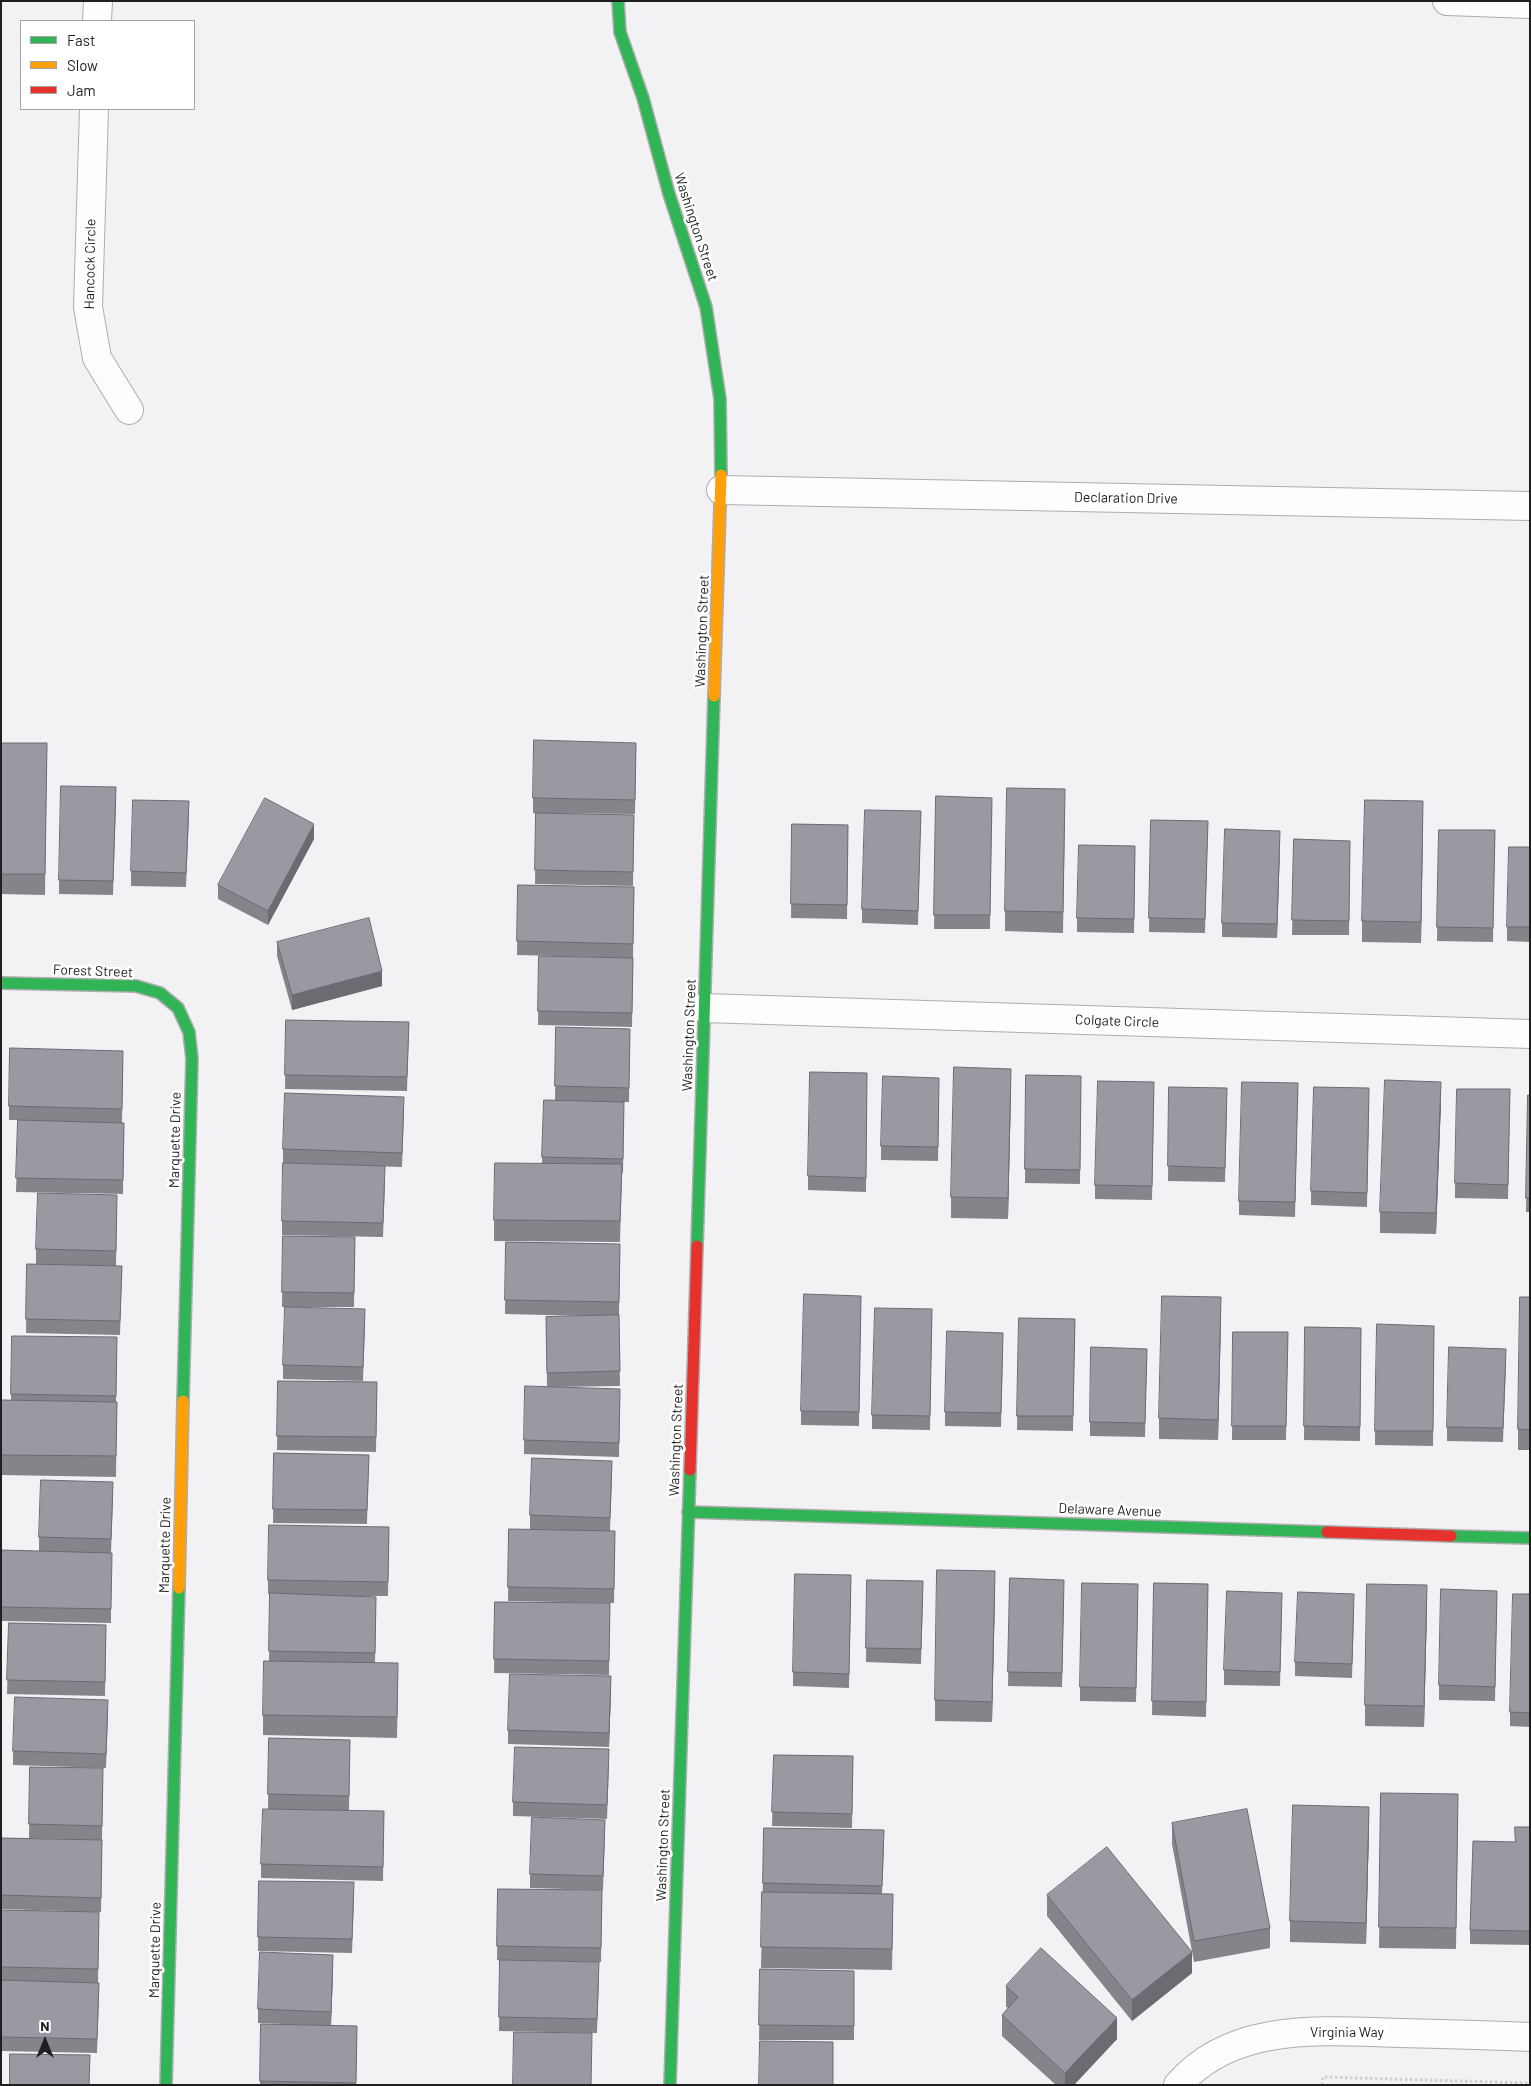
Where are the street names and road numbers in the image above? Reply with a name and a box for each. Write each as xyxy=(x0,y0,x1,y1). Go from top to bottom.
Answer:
street label: Washington Street xyxy=(671,171,721,283)
street label: Hancock Circle xyxy=(81,218,99,310)
street label: Declaration Drive xyxy=(1074,489,1178,507)
street label: Washington Street xyxy=(692,574,712,688)
street label: Forest Street xyxy=(53,961,133,981)
street label: Washington Street xyxy=(679,978,699,1092)
street label: Colgate Circle xyxy=(1075,1011,1159,1031)
street label: Marquette Drive xyxy=(166,1092,184,1188)
street label: Washington Street xyxy=(666,1383,686,1497)
street label: Marquette Drive xyxy=(156,1497,174,1593)
street label: Delaware Avenue xyxy=(1058,1500,1162,1520)
street label: Washington Street xyxy=(653,1788,673,1902)
street label: Marquette Drive xyxy=(146,1902,164,1998)
street label: Virginia Way xyxy=(1310,2024,1384,2040)

